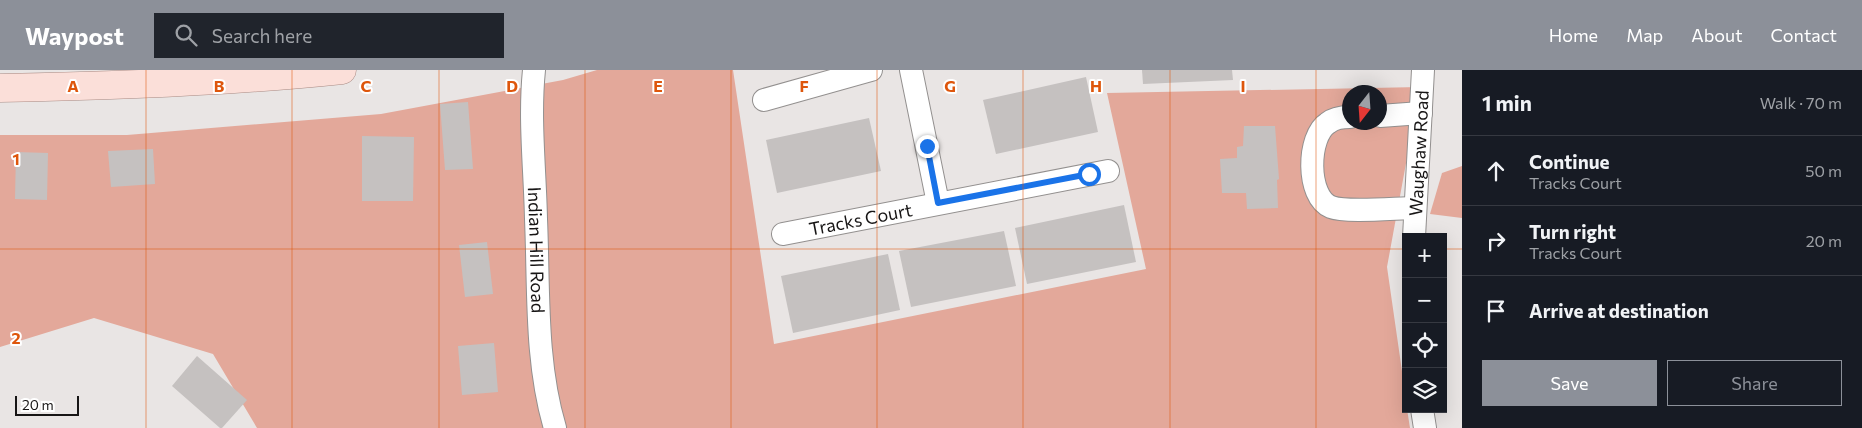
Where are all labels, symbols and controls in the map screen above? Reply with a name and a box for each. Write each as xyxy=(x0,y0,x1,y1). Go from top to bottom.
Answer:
search box xyxy=(154,13,504,58)
text: Waypost xyxy=(25,21,124,50)
icon: search xyxy=(172,21,200,49)
text: Search here xyxy=(212,24,312,47)
text: Home xyxy=(1549,24,1598,46)
text: Map xyxy=(1626,24,1663,46)
text: About xyxy=(1691,24,1743,46)
text: Contact xyxy=(1771,24,1837,46)
text: A xyxy=(67,76,79,95)
text: B xyxy=(214,76,225,95)
text: C xyxy=(361,76,372,95)
text: D xyxy=(506,76,518,95)
text: E xyxy=(653,76,663,95)
text: F xyxy=(799,76,809,95)
text: G xyxy=(944,76,956,95)
text: H xyxy=(1090,76,1102,95)
text: I xyxy=(1240,76,1246,95)
north arrow xyxy=(1342,85,1387,130)
street label: Waughaw Road xyxy=(1404,90,1433,217)
text: 1 min xyxy=(1482,90,1532,115)
text: Walk · 70 m xyxy=(1760,93,1842,112)
route end xyxy=(916,135,939,158)
text: 1 xyxy=(12,149,20,168)
text: Continue xyxy=(1529,150,1609,173)
icon: ahead xyxy=(1482,157,1510,185)
text: 50 m xyxy=(1805,161,1842,180)
route start xyxy=(1078,163,1101,186)
text: Tracks Court xyxy=(1529,173,1622,192)
street label: Indian Hill Road xyxy=(524,186,550,313)
street label: Tracks Court xyxy=(807,198,914,240)
text: Turn right xyxy=(1529,220,1616,243)
icon: right xyxy=(1482,227,1510,255)
text: 20 m xyxy=(1806,231,1842,250)
map controls xyxy=(1402,233,1447,413)
button: + xyxy=(1402,233,1447,278)
text: Tracks Court xyxy=(1529,243,1622,262)
button: − xyxy=(1402,278,1447,323)
icon: arrive xyxy=(1482,297,1510,325)
text: Arrive at destination xyxy=(1529,299,1709,322)
button: locate xyxy=(1402,323,1447,368)
text: 2 xyxy=(11,328,21,347)
button: Save xyxy=(1482,360,1657,406)
button: Share xyxy=(1667,360,1842,406)
button: layers xyxy=(1402,368,1447,413)
scale bar xyxy=(15,393,79,416)
text: 20 m xyxy=(22,396,54,413)

